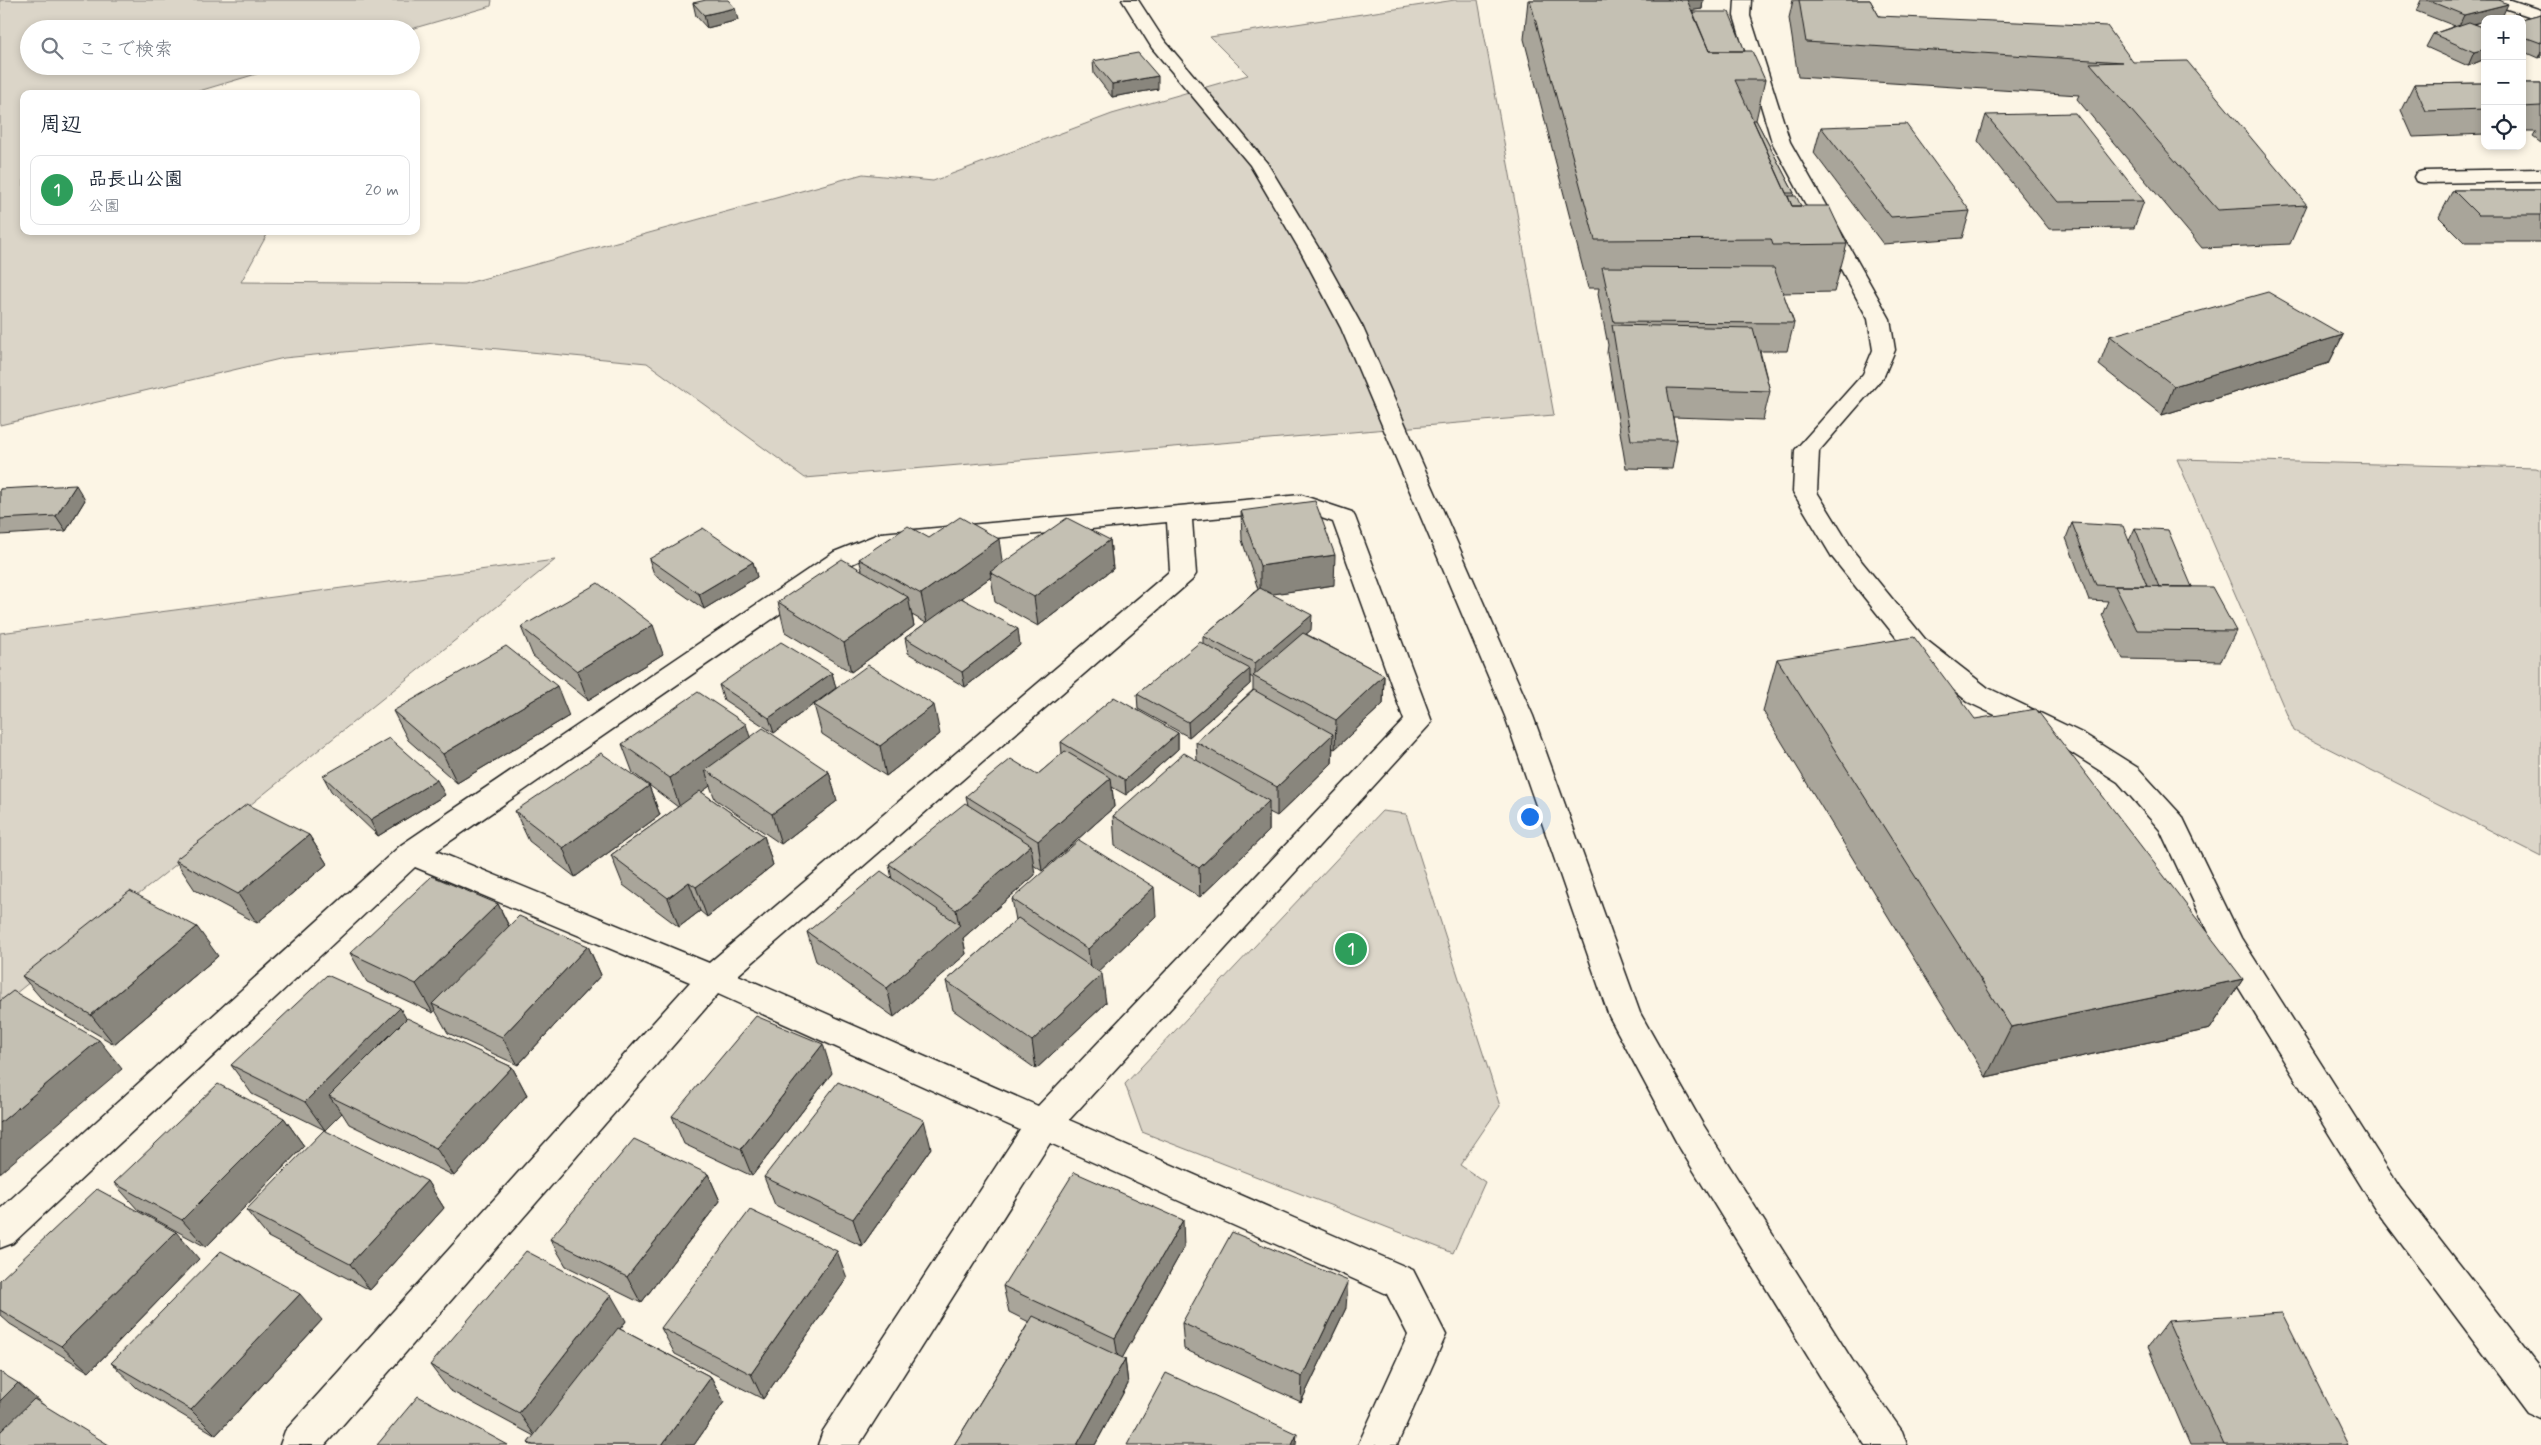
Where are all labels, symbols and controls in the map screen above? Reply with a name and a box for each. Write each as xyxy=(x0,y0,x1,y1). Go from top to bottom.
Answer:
map controls xyxy=(2481,15,2526,150)
button: + xyxy=(2481,15,2526,60)
search box xyxy=(20,20,420,75)
icon: search xyxy=(38,34,66,62)
text: ここで検索 xyxy=(78,37,173,62)
button: − xyxy=(2481,60,2526,105)
button: locate xyxy=(2481,105,2526,150)
text: 周辺 xyxy=(40,111,82,139)
text: 品長山公園 xyxy=(88,167,183,192)
text: 1 xyxy=(53,180,61,201)
text: 20 m xyxy=(365,180,399,201)
text: 公園 xyxy=(88,196,120,217)
your location xyxy=(1517,804,1543,830)
pin: 1 xyxy=(1335,930,1367,968)

